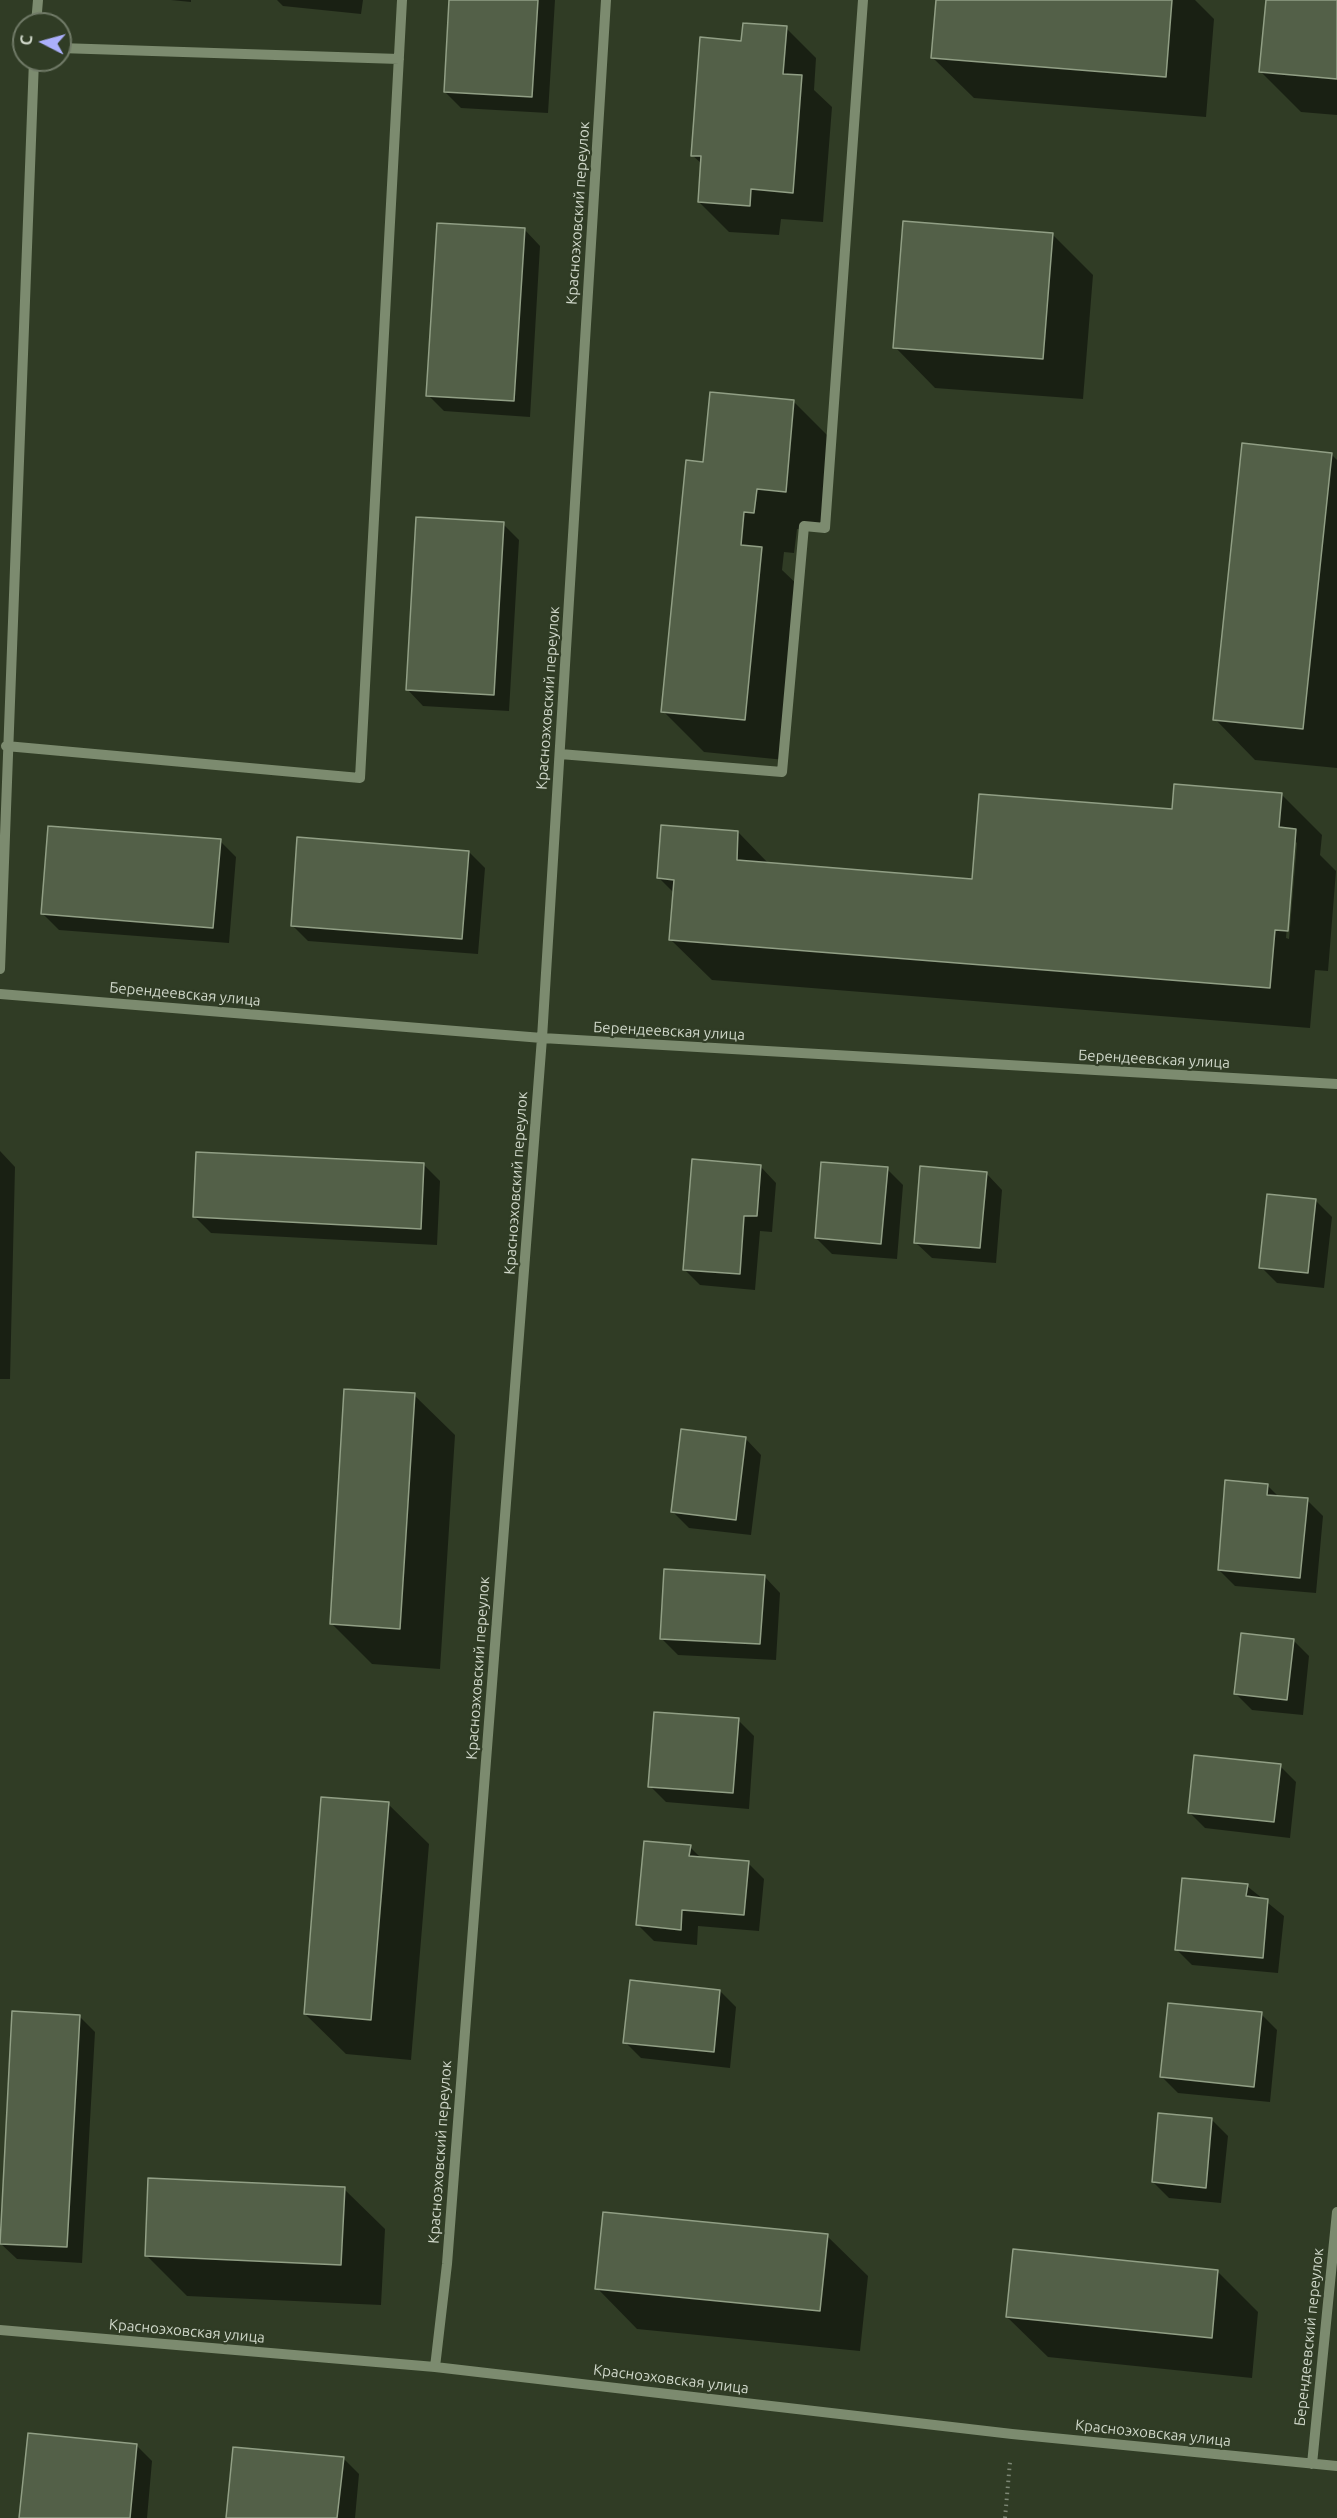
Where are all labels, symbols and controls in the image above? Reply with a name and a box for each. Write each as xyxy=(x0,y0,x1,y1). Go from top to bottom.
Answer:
north arrow xyxy=(12,12,72,72)
text: С xyxy=(17,34,36,46)
street label: Красноэховский переулок xyxy=(563,121,593,305)
street label: Красноэховский переулок xyxy=(533,606,563,790)
street label: Берендеевская улица xyxy=(109,978,261,1010)
street label: Берендеевская улица xyxy=(593,1018,745,1044)
street label: Берендеевская улица xyxy=(1078,1046,1230,1072)
street label: Красноэховский переулок xyxy=(501,1091,531,1275)
street label: Красноэховский переулок xyxy=(463,1576,493,1760)
street label: Красноэховский переулок xyxy=(425,2060,455,2244)
street label: Берендеевский переулок xyxy=(1291,2247,1327,2427)
street label: Красноэховская улица xyxy=(108,2315,266,2347)
street label: Красноэховская улица xyxy=(592,2361,750,2397)
street label: Красноэховская улица xyxy=(1074,2416,1232,2450)

